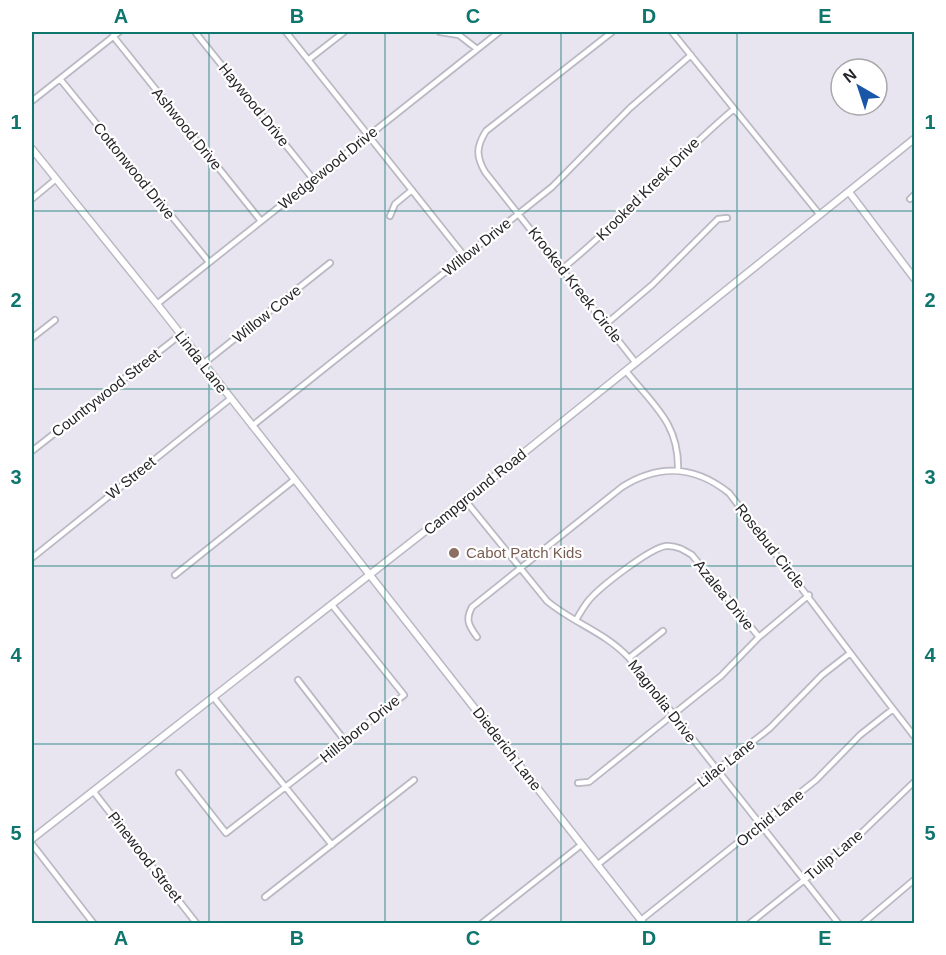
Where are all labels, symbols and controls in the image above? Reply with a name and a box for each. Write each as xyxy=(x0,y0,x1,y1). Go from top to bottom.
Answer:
text: A xyxy=(114,5,128,27)
text: B xyxy=(290,5,304,27)
text: C xyxy=(466,5,480,27)
text: D xyxy=(642,5,656,27)
text: E xyxy=(818,5,832,27)
north arrow xyxy=(829,57,889,117)
street label: Haywood Drive xyxy=(216,60,293,150)
text: N xyxy=(840,65,860,86)
street label: Ashwood Drive xyxy=(149,84,226,173)
text: 1 xyxy=(10,111,22,133)
text: 1 xyxy=(924,111,936,133)
street label: Cottonwood Drive xyxy=(90,119,179,222)
street label: Wedgewood Drive xyxy=(275,123,381,213)
street label: Krooked Kreek Drive xyxy=(593,134,703,244)
street label: Willow Drive xyxy=(439,214,514,279)
street label: Krooked Kreek Circle xyxy=(525,224,626,346)
street label: Willow Cove xyxy=(229,281,304,346)
text: 2 xyxy=(10,289,22,311)
text: 2 xyxy=(924,289,936,311)
street label: Linda Lane xyxy=(172,327,231,396)
street label: Countrywood Street xyxy=(48,345,164,440)
street label: Campground Road xyxy=(420,445,529,538)
street label: W Street xyxy=(103,452,159,503)
text: 3 xyxy=(10,466,22,488)
text: 3 xyxy=(924,466,936,488)
street label: Rosebud Circle xyxy=(732,500,809,591)
place label: Cabot Patch Kids xyxy=(466,544,582,561)
marker: Cabot Patch Kids xyxy=(447,546,461,560)
street label: Azalea Drive xyxy=(691,556,758,633)
text: 4 xyxy=(10,644,22,666)
text: 4 xyxy=(924,644,936,666)
street label: Magnolia Drive xyxy=(625,656,700,745)
street label: Hillsboro Drive xyxy=(316,691,403,766)
street label: Diederich Lane xyxy=(470,704,545,794)
street label: Lilac Lane xyxy=(694,735,758,790)
street label: Orchid Lane xyxy=(733,785,807,850)
street label: Pinewood Street xyxy=(105,808,186,906)
text: 5 xyxy=(10,822,22,844)
text: 5 xyxy=(924,822,936,844)
street label: Tulip Lane xyxy=(802,826,866,883)
text: A xyxy=(114,927,128,949)
text: B xyxy=(290,927,304,949)
text: C xyxy=(466,927,480,949)
text: D xyxy=(642,927,656,949)
text: E xyxy=(818,927,832,949)

